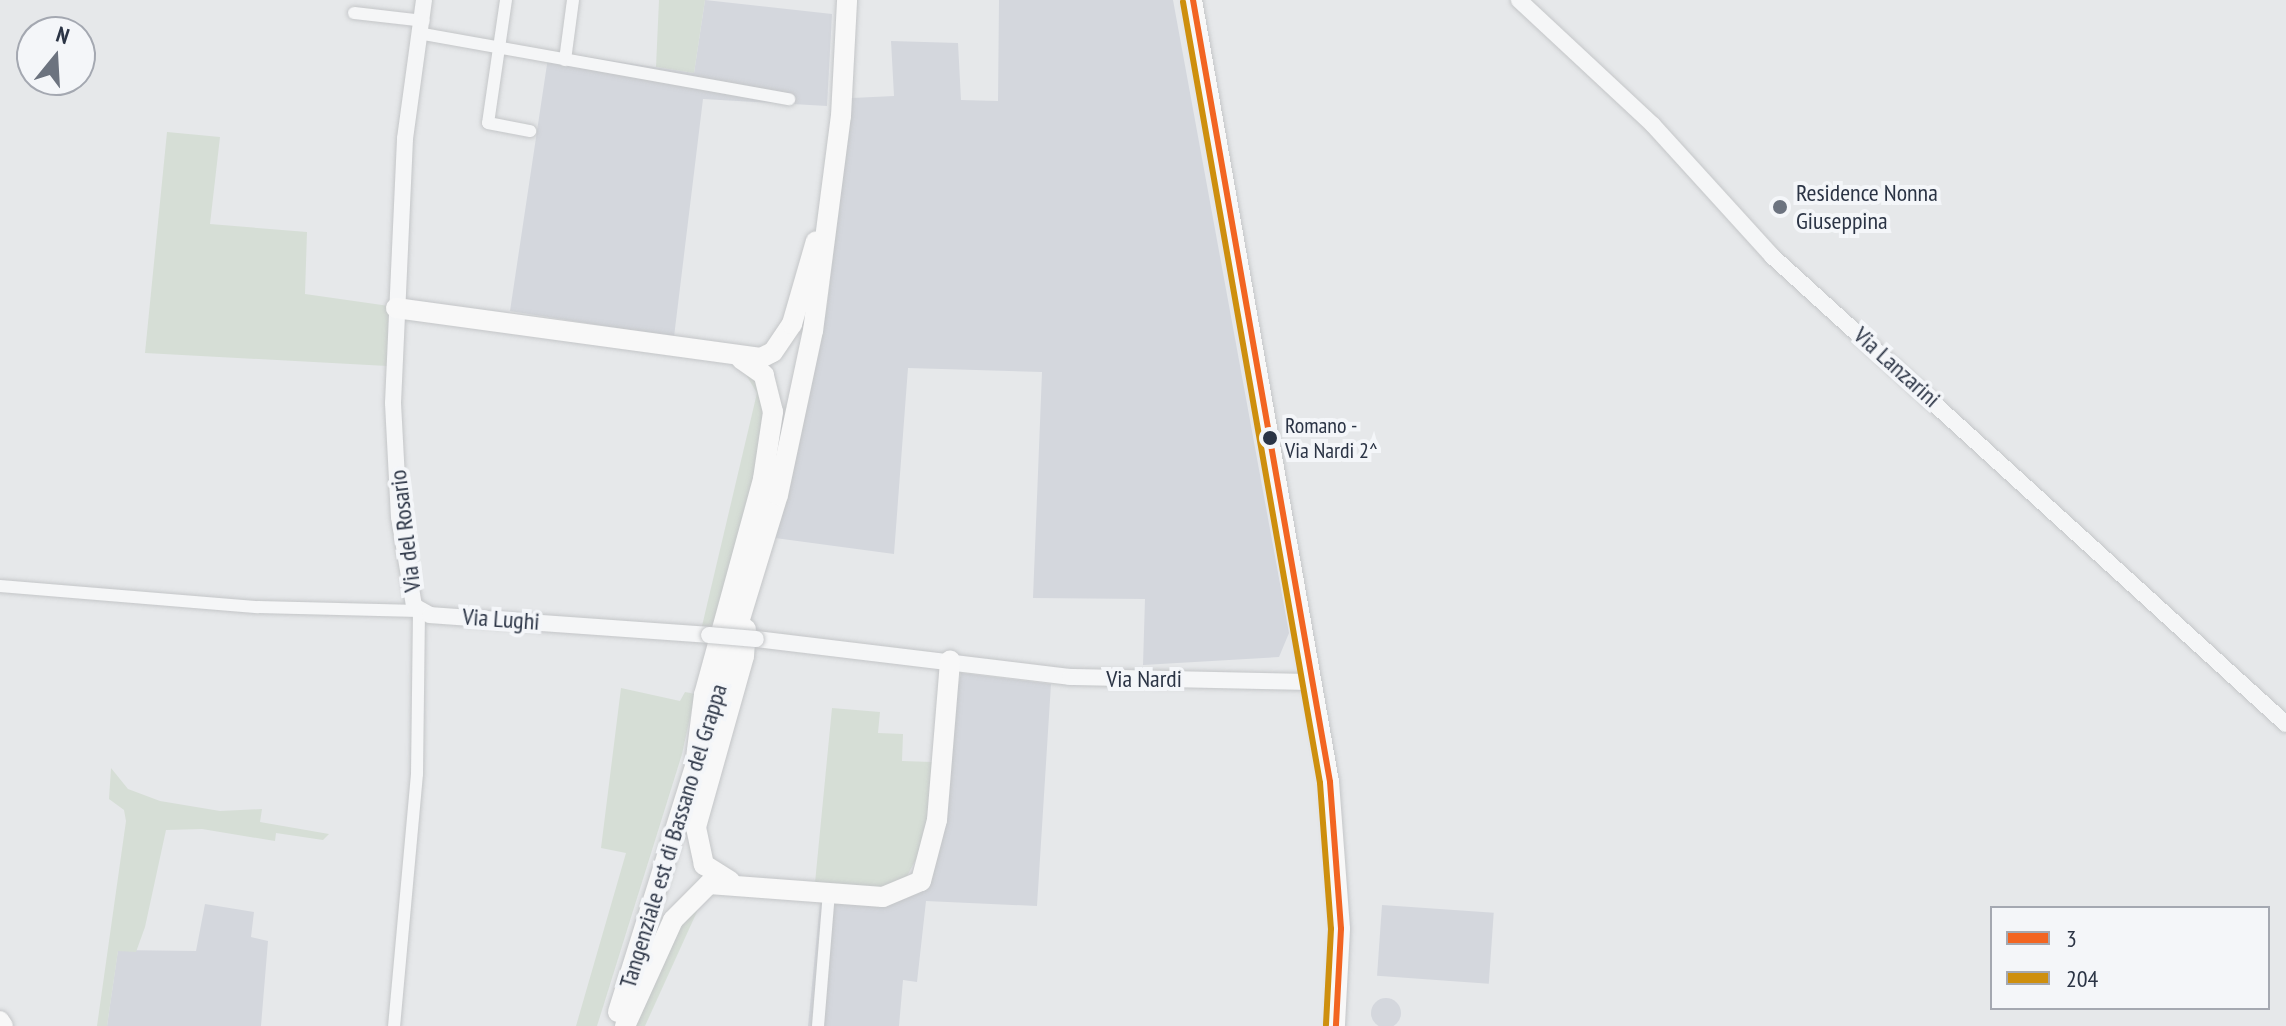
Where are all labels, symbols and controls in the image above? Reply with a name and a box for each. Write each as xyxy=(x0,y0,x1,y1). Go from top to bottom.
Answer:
north arrow xyxy=(16,16,96,96)
text: N xyxy=(53,20,73,50)
place label: Residence Nonna Giuseppina xyxy=(1796,179,1938,235)
marker: Residence Nonna Giuseppina xyxy=(1771,198,1789,216)
street label: Via Lanzarini xyxy=(1848,321,1946,413)
place label: Romano - Via Nardi 2^ xyxy=(1285,412,1378,464)
marker: Romano - Via Nardi 2^ xyxy=(1262,430,1278,446)
street label: Via del Rosario xyxy=(383,468,427,594)
street label: Via Lughi xyxy=(461,602,541,636)
street label: Via Nardi xyxy=(1106,665,1182,693)
street label: Tangenziale est di Bassano del Grappa xyxy=(613,681,733,991)
legend xyxy=(1990,906,2270,1010)
text: 3 xyxy=(2066,923,2077,954)
text: 204 xyxy=(2066,963,2098,994)

